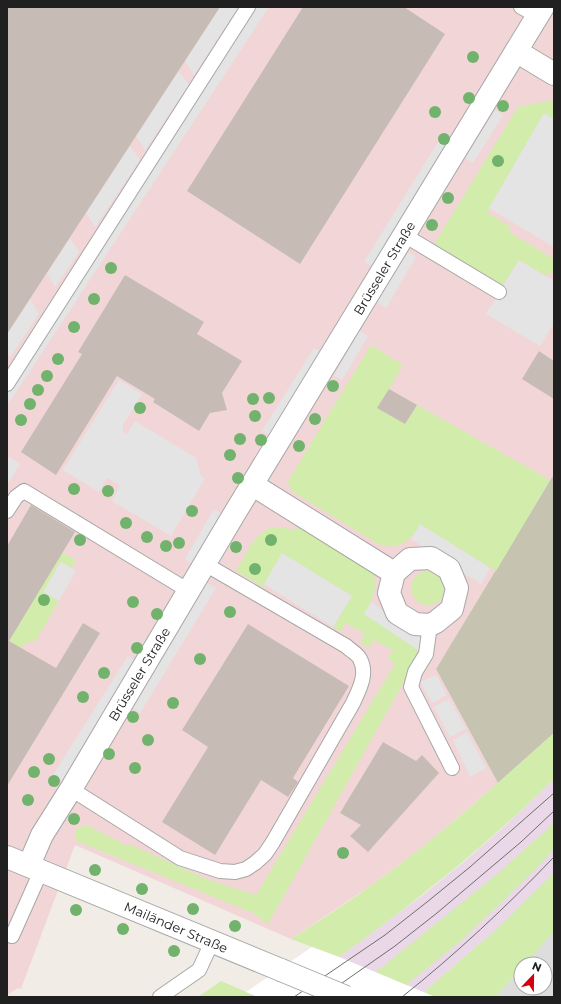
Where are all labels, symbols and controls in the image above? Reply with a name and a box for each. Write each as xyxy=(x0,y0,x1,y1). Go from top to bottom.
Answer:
street label: Brüsseler Straße xyxy=(350,218,418,318)
street label: Brüsseler Straße xyxy=(105,624,173,724)
street label: Mailänder Straße xyxy=(122,898,230,956)
north arrow xyxy=(513,956,553,996)
text: N xyxy=(530,959,543,975)

